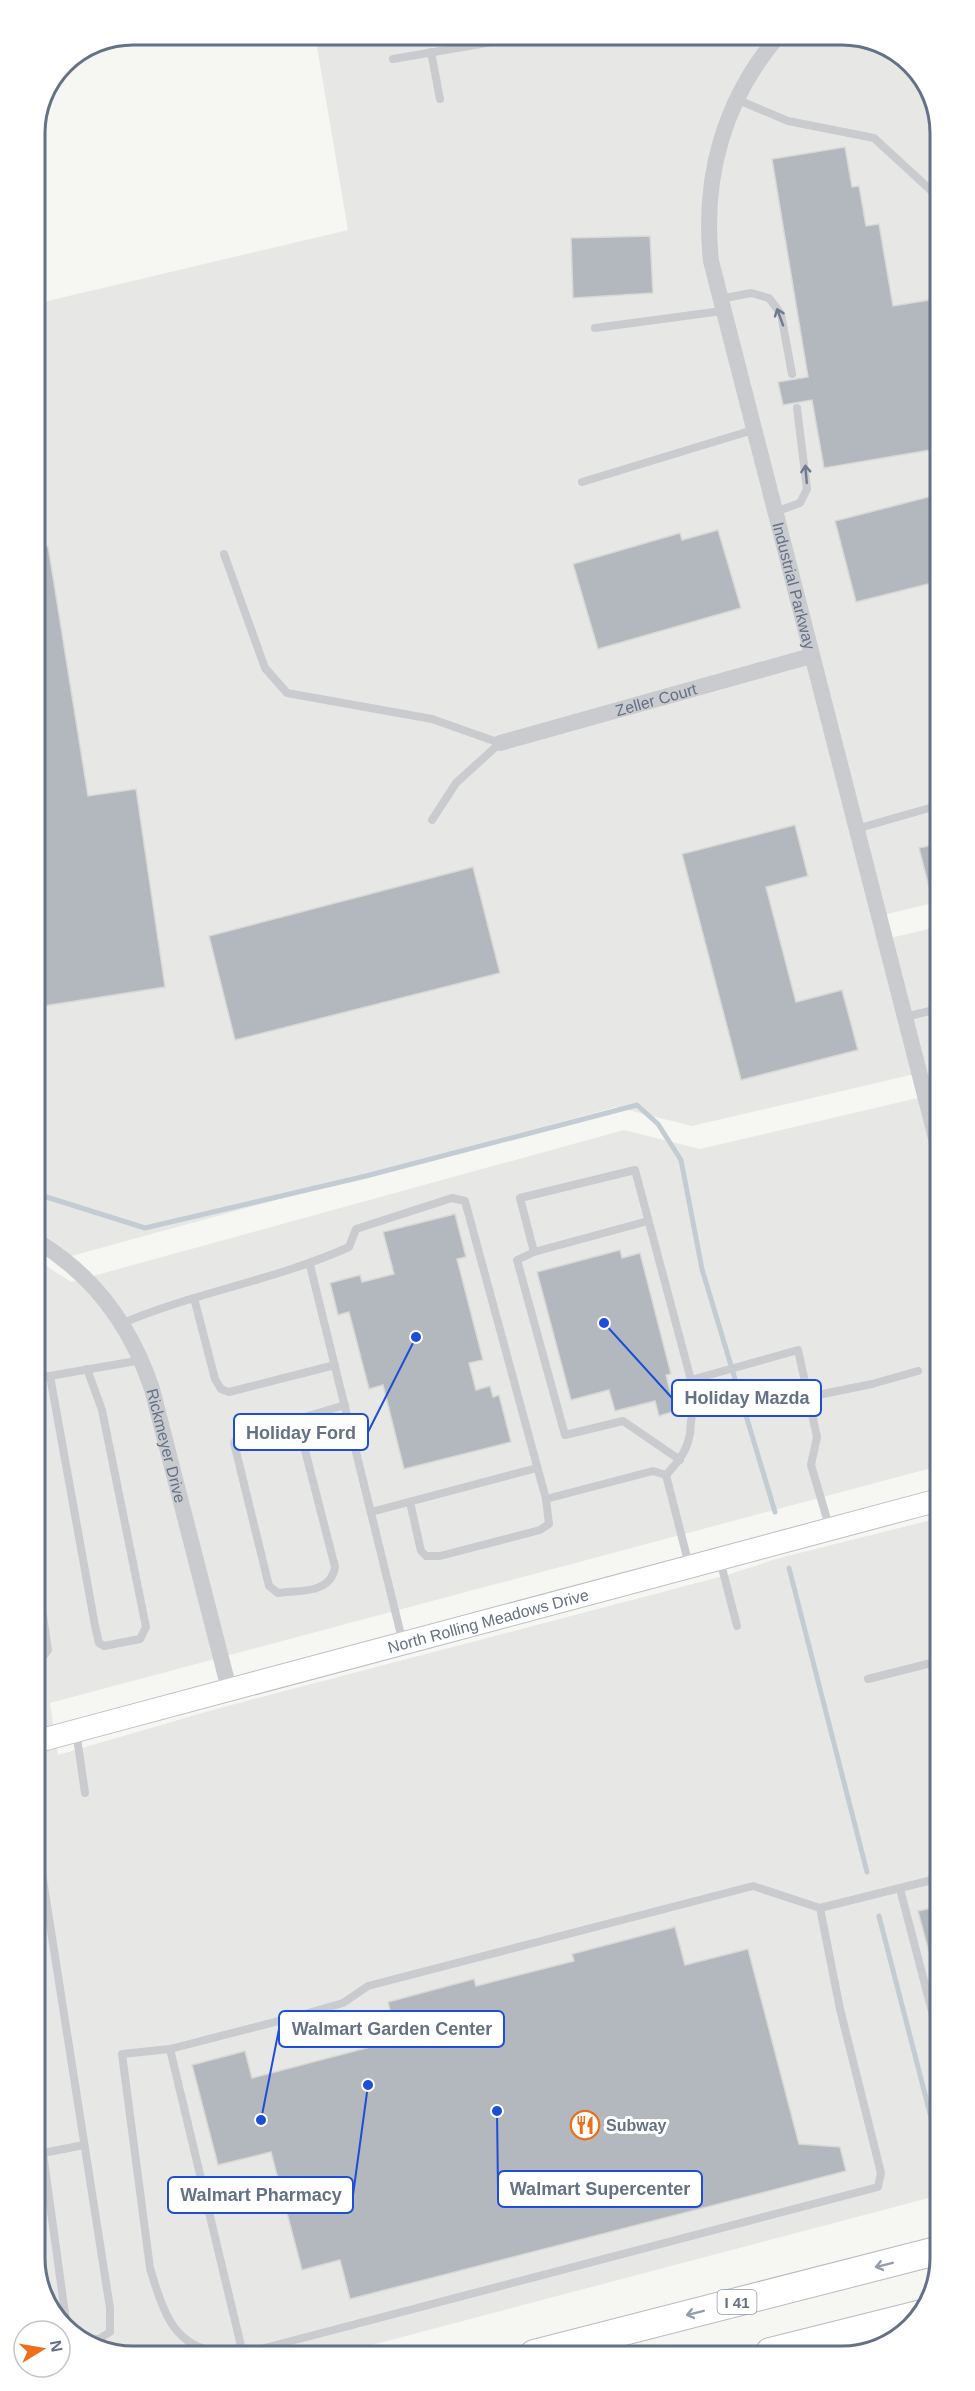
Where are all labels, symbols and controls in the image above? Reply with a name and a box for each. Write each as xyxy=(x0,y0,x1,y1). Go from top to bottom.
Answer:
one-way arrow xyxy=(773,309,784,327)
one-way arrow xyxy=(800,465,811,484)
street label: Industrial Parkway xyxy=(770,520,819,651)
street label: Zeller Court xyxy=(613,680,699,719)
callout: Holiday Mazda xyxy=(672,1380,821,1416)
street label: Rickmeyer Drive xyxy=(144,1387,189,1505)
text: Holiday Mazda xyxy=(684,1388,810,1408)
callout: Holiday Ford xyxy=(234,1414,368,1450)
text: Holiday Ford xyxy=(246,1423,356,1443)
street label: North Rolling Meadows Drive xyxy=(386,1586,591,1656)
callout: Walmart Garden Center xyxy=(279,2011,504,2047)
text: Walmart Garden Center xyxy=(292,2019,492,2039)
restaurant icon: Subway xyxy=(569,2109,601,2141)
place label: Subway xyxy=(606,2117,667,2134)
callout: Walmart Supercenter xyxy=(498,2171,702,2207)
callout: Walmart Pharmacy xyxy=(168,2177,353,2213)
text: Walmart Supercenter xyxy=(510,2179,690,2199)
text: Walmart Pharmacy xyxy=(180,2185,342,2205)
one-way arrow xyxy=(875,2259,894,2271)
road number: I 41 xyxy=(718,2290,756,2314)
one-way arrow xyxy=(686,2307,705,2319)
north arrow xyxy=(12,2319,72,2379)
text: N xyxy=(47,2339,66,2354)

